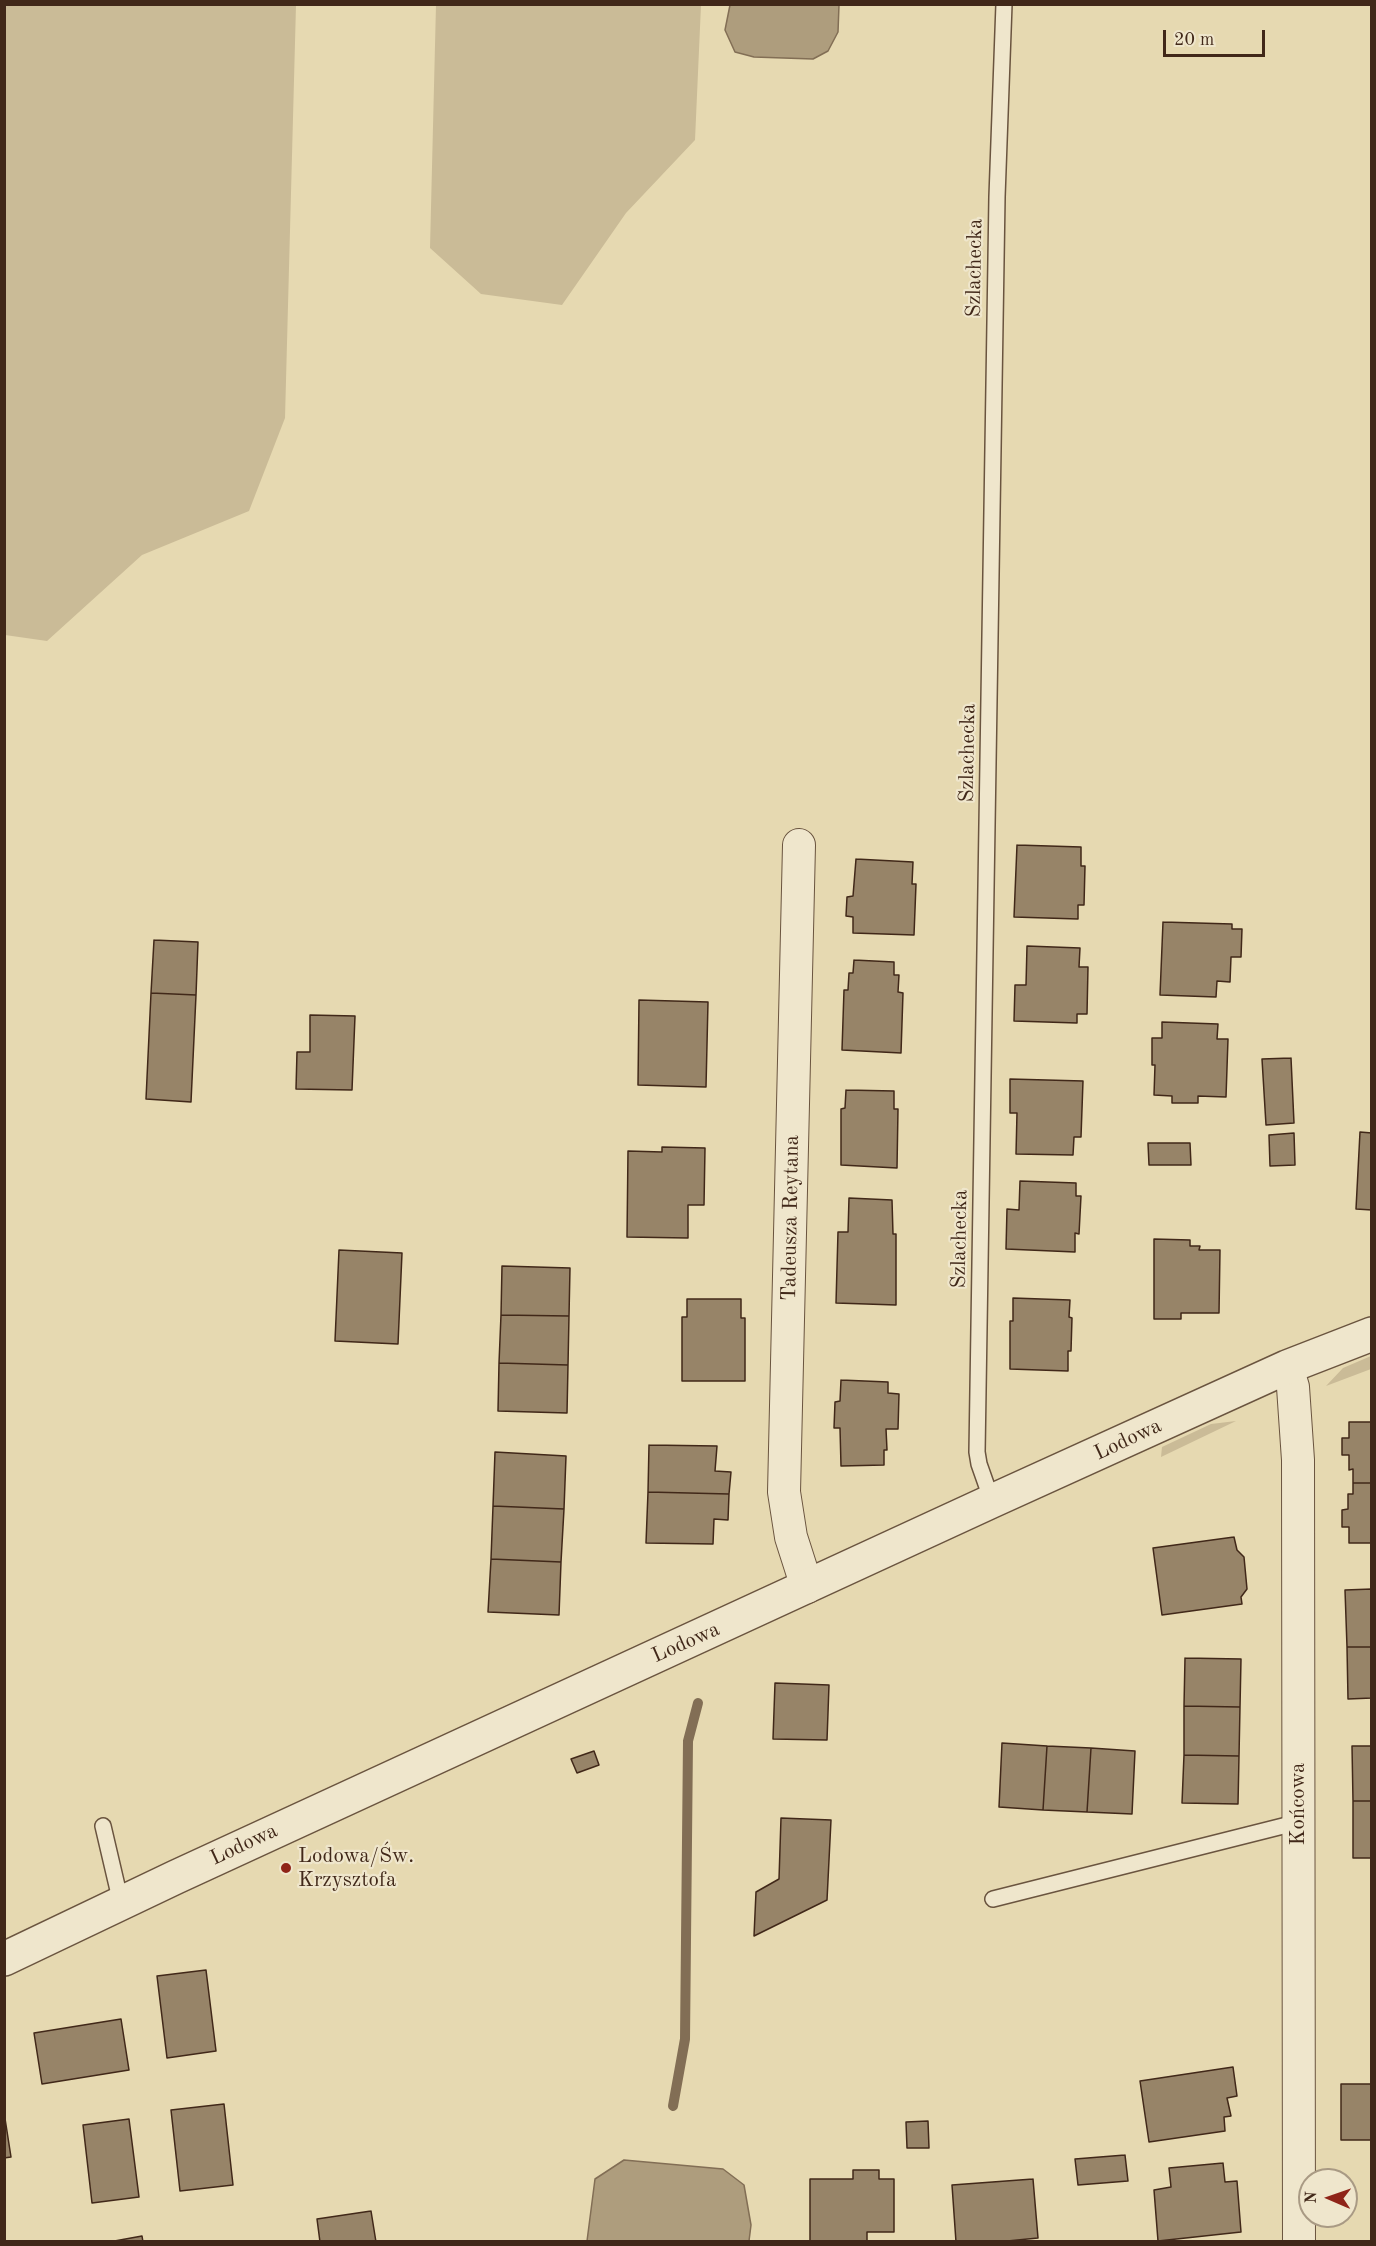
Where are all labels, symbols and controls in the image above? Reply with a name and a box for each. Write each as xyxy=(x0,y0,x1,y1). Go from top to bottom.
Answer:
scale bar xyxy=(1166,18,1268,56)
text: 20 m xyxy=(1174,31,1214,49)
street label: Szlachecka xyxy=(962,218,988,318)
street label: Szlachecka xyxy=(955,703,981,803)
street label: Tadeusza Reytana xyxy=(777,1135,805,1301)
street label: Szlachecka xyxy=(947,1189,973,1289)
street label: Lodowa xyxy=(1090,1413,1166,1467)
street label: Lodowa xyxy=(648,1617,724,1669)
street label: Końcowa xyxy=(1285,1763,1311,1845)
street label: Lodowa xyxy=(206,1818,282,1872)
place label: Lodowa/Św. Krzysztofa xyxy=(298,1843,414,1893)
marker: Lodowa/Św. Krzysztofa xyxy=(279,1861,293,1875)
north arrow xyxy=(1298,2168,1358,2228)
text: N xyxy=(1304,2191,1320,2204)

